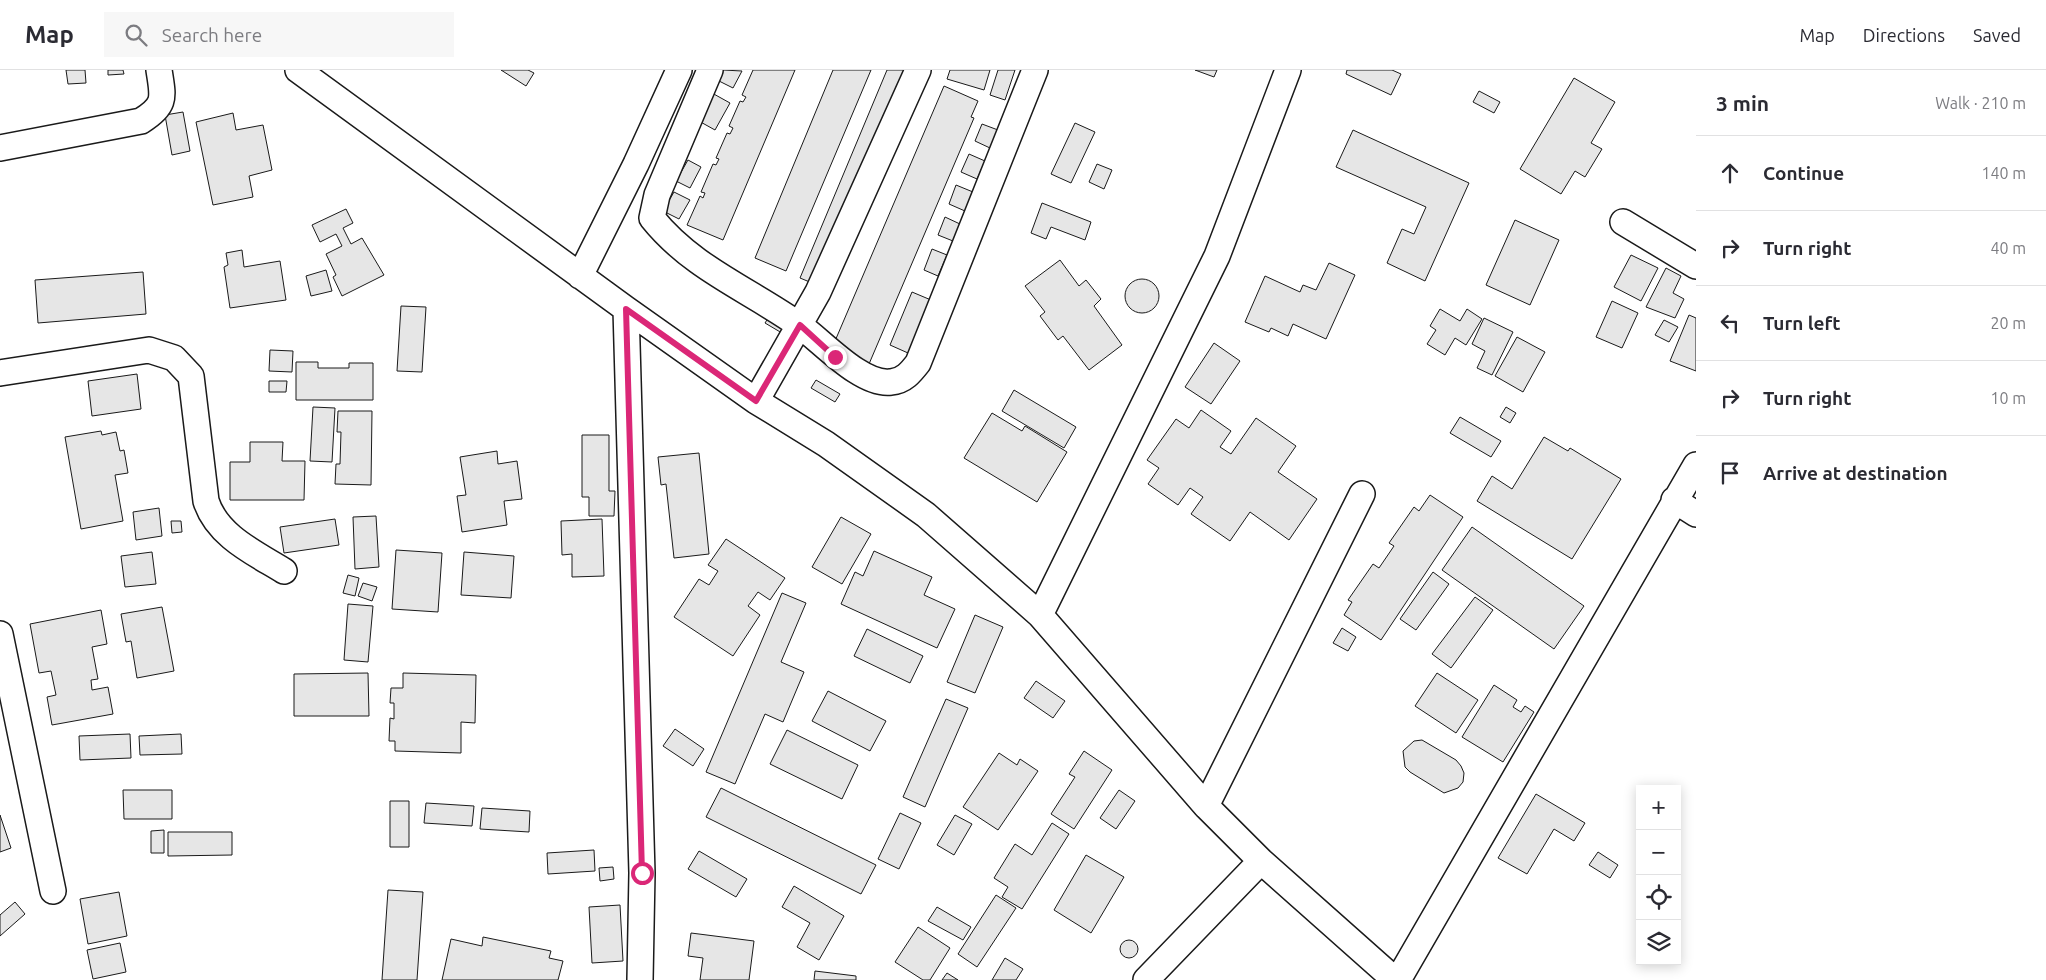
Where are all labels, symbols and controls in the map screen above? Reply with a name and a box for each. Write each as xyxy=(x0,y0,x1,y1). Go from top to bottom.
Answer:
search box xyxy=(104,12,454,57)
text: Map xyxy=(25,21,74,48)
icon: search xyxy=(122,21,150,49)
text: Search here xyxy=(162,24,262,46)
text: Map xyxy=(1799,25,1835,45)
text: Directions xyxy=(1863,25,1945,45)
text: Saved xyxy=(1973,25,2021,45)
text: 3 min xyxy=(1716,91,1769,115)
text: Walk · 210 m xyxy=(1935,94,2026,112)
icon: ahead xyxy=(1716,159,1744,187)
text: Continue xyxy=(1763,162,1844,184)
text: 140 m xyxy=(1981,164,2026,182)
icon: right xyxy=(1716,234,1744,262)
text: Turn right xyxy=(1763,237,1851,259)
text: 40 m xyxy=(1990,239,2026,257)
icon: left xyxy=(1716,309,1744,337)
text: Turn left xyxy=(1763,312,1841,334)
text: 20 m xyxy=(1990,314,2026,332)
route end xyxy=(824,346,847,369)
icon: right xyxy=(1716,384,1744,412)
text: Turn right xyxy=(1763,387,1851,409)
text: 10 m xyxy=(1990,389,2026,407)
icon: arrive xyxy=(1716,459,1744,487)
text: Arrive at destination xyxy=(1763,462,1948,484)
map controls xyxy=(1636,785,1681,965)
button: + xyxy=(1636,785,1681,830)
button: − xyxy=(1636,830,1681,875)
route start xyxy=(631,862,654,885)
button: locate xyxy=(1636,875,1681,920)
button: layers xyxy=(1636,920,1681,965)

